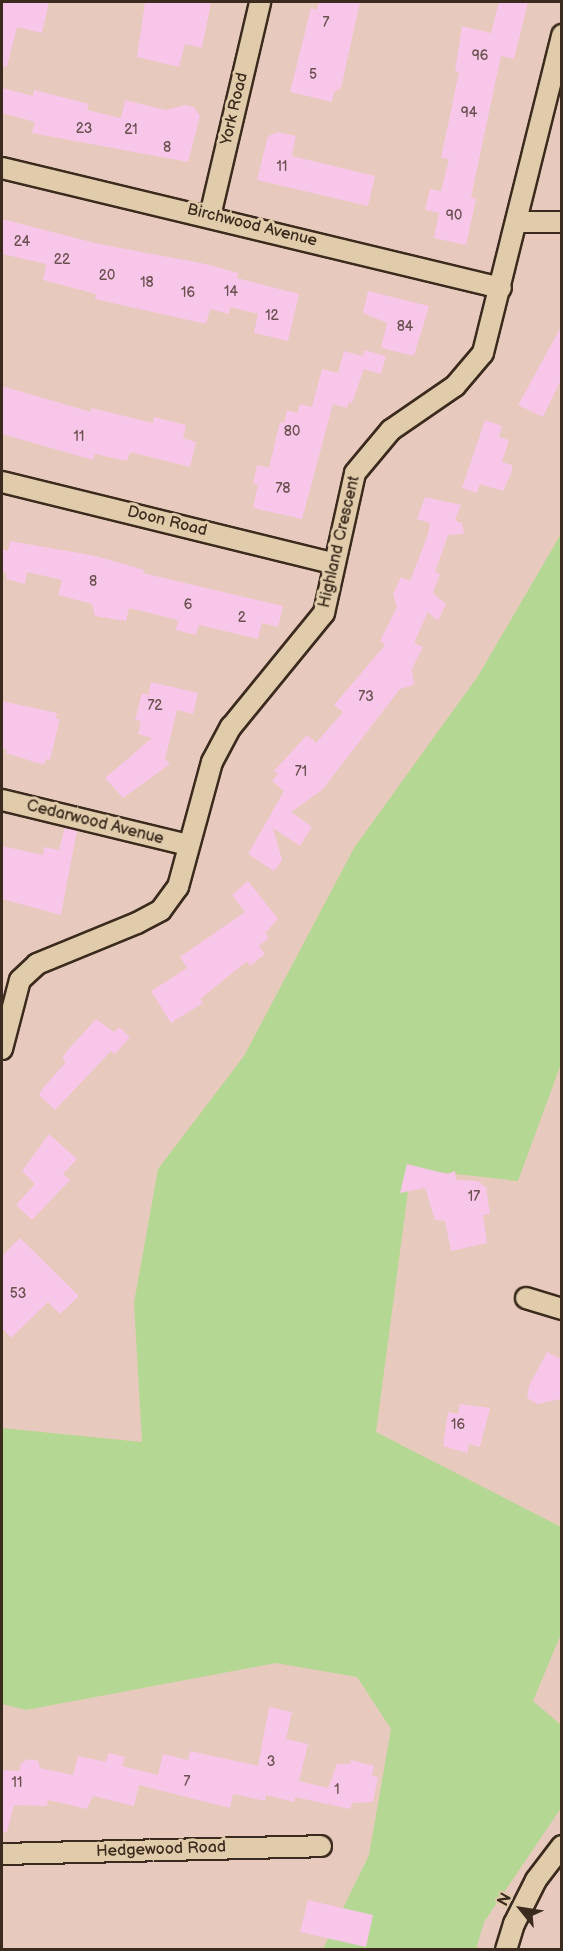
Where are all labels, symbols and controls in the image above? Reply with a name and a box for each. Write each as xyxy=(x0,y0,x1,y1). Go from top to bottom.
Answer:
house number: 7 xyxy=(323,15,329,31)
house number: 96 xyxy=(472,48,488,64)
house number: 5 xyxy=(309,67,317,83)
street label: York Road xyxy=(217,71,253,147)
house number: 94 xyxy=(461,105,477,121)
house number: 23 xyxy=(76,121,92,137)
house number: 21 xyxy=(124,122,138,138)
house number: 8 xyxy=(163,140,171,156)
house number: 11 xyxy=(277,159,287,175)
street label: Birchwood Avenue xyxy=(185,201,319,251)
house number: 90 xyxy=(446,208,462,224)
house number: 24 xyxy=(14,234,30,250)
house number: 22 xyxy=(54,252,70,268)
house number: 20 xyxy=(99,268,115,284)
house number: 18 xyxy=(140,275,154,291)
house number: 14 xyxy=(224,284,238,300)
house number: 16 xyxy=(181,285,195,301)
house number: 12 xyxy=(265,308,279,324)
house number: 84 xyxy=(397,319,413,335)
house number: 80 xyxy=(284,424,300,440)
house number: 11 xyxy=(74,429,84,445)
street label: Highland Crescent xyxy=(315,474,365,610)
house number: 78 xyxy=(275,481,291,497)
street label: Doon Road xyxy=(125,503,209,541)
house number: 8 xyxy=(89,574,97,590)
house number: 6 xyxy=(184,597,192,613)
house number: 2 xyxy=(238,610,246,626)
house number: 73 xyxy=(358,689,374,705)
house number: 72 xyxy=(147,698,163,714)
house number: 71 xyxy=(295,764,307,780)
street label: Cedarwood Avenue xyxy=(24,797,166,849)
house number: 17 xyxy=(468,1189,480,1205)
house number: 53 xyxy=(10,1286,26,1302)
house number: 16 xyxy=(451,1417,465,1433)
house number: 3 xyxy=(267,1754,275,1770)
house number: 7 xyxy=(184,1774,190,1790)
house number: 11 xyxy=(12,1775,22,1791)
house number: 1 xyxy=(334,1782,340,1798)
street label: Hedgewood Road xyxy=(96,1838,226,1862)
north arrow xyxy=(491,1879,551,1939)
text: N xyxy=(494,1890,516,1910)

